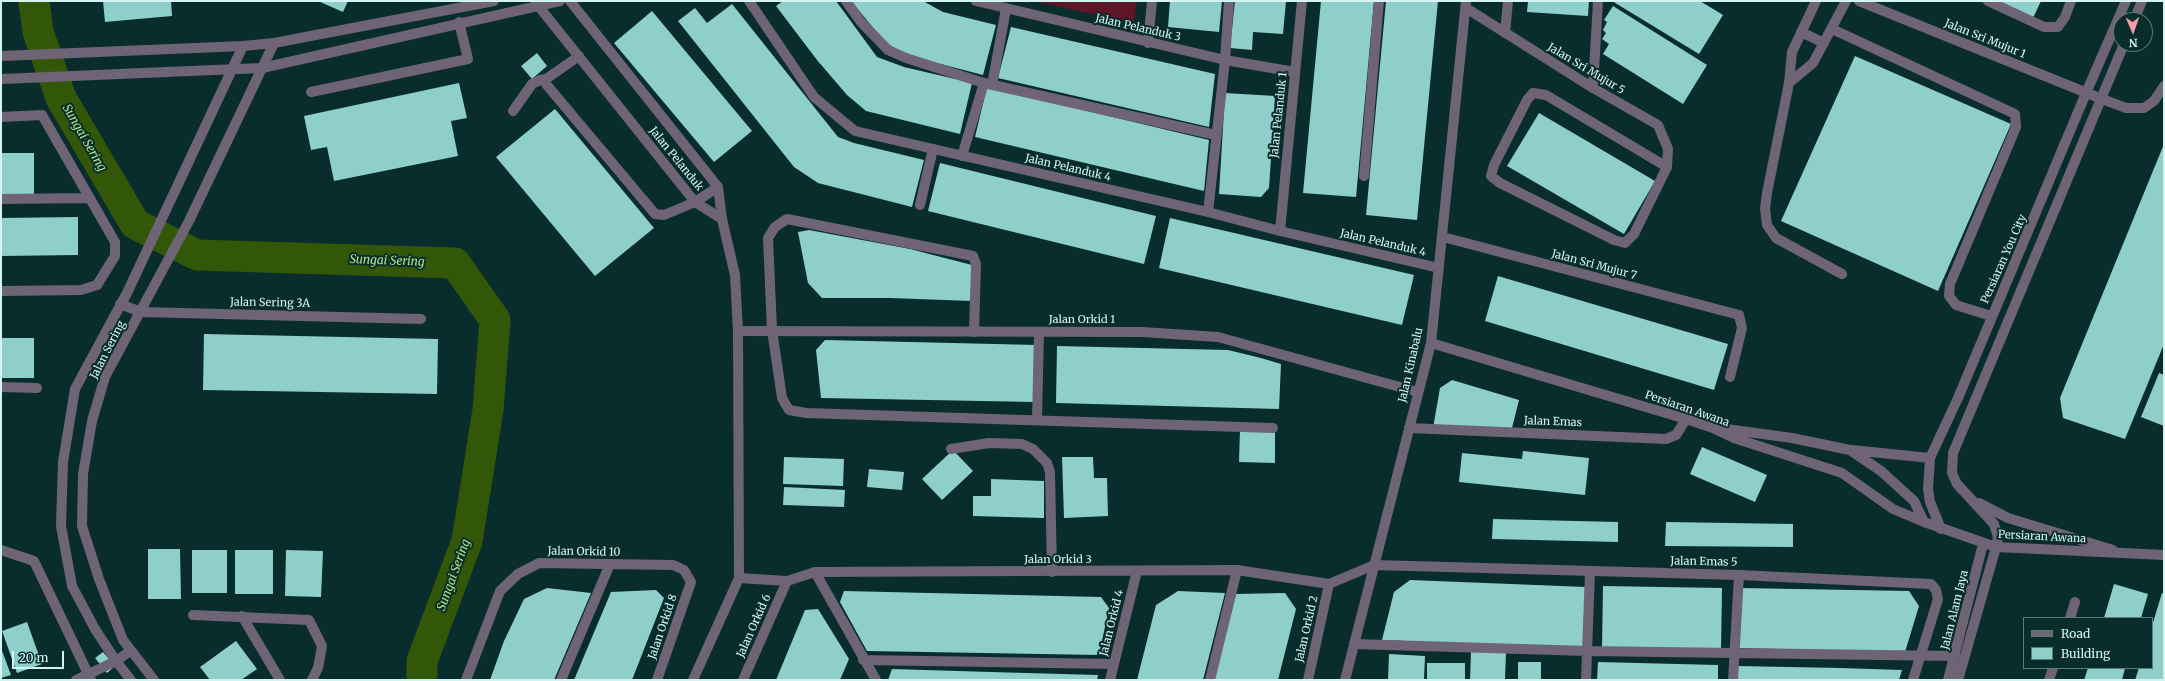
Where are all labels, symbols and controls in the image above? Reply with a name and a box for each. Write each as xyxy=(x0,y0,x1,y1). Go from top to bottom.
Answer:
street label: Jalan Pelanduk 3 xyxy=(1094,12,1182,44)
north arrow xyxy=(2113,12,2153,52)
street label: Jalan Sri Mujur 1 xyxy=(1943,17,2027,61)
text: N xyxy=(2129,36,2138,50)
street label: Jalan Sri Mujur 5 xyxy=(1545,41,1627,97)
street label: Jalan Pelanduk 1 xyxy=(1268,72,1290,158)
water label: Sungai Sering xyxy=(59,102,109,174)
street label: Jalan Pelanduk xyxy=(646,124,706,194)
street label: Jalan Pelanduk 4 xyxy=(1024,152,1112,184)
street label: Persiaran You City xyxy=(1978,212,2030,306)
street label: Jalan Pelanduk 4 xyxy=(1339,227,1427,259)
street label: Jalan Sri Mujur 7 xyxy=(1550,247,1638,283)
water label: Sungai Sering xyxy=(349,252,425,270)
street label: Jalan Sering 3A xyxy=(230,296,310,310)
street label: Jalan Orkid 1 xyxy=(1049,313,1115,327)
street label: Jalan Sering xyxy=(88,319,128,381)
street label: Jalan Kinabalu xyxy=(1396,326,1426,404)
street label: Persiaran Awana xyxy=(1643,388,1731,430)
street label: Jalan Emas xyxy=(1524,414,1582,430)
street label: Persiaran Awana xyxy=(1998,528,2086,546)
water label: Sungai Sering xyxy=(434,537,474,613)
street label: Jalan Orkid 10 xyxy=(547,545,621,559)
street label: Jalan Orkid 3 xyxy=(1024,553,1092,567)
street label: Jalan Emas 5 xyxy=(1670,555,1738,569)
street label: Jalan Alam Jaya xyxy=(1939,569,1971,651)
street label: Jalan Orkid 4 xyxy=(1097,588,1127,658)
street label: Jalan Orkid 6 xyxy=(734,592,774,660)
street label: Jalan Orkid 8 xyxy=(646,593,680,661)
street label: Jalan Orkid 2 xyxy=(1293,594,1321,664)
legend xyxy=(2023,617,2153,669)
text: Road xyxy=(2061,626,2090,641)
scale bar xyxy=(14,643,66,669)
text: Building xyxy=(2061,646,2110,661)
text: 20 m xyxy=(19,650,48,665)

